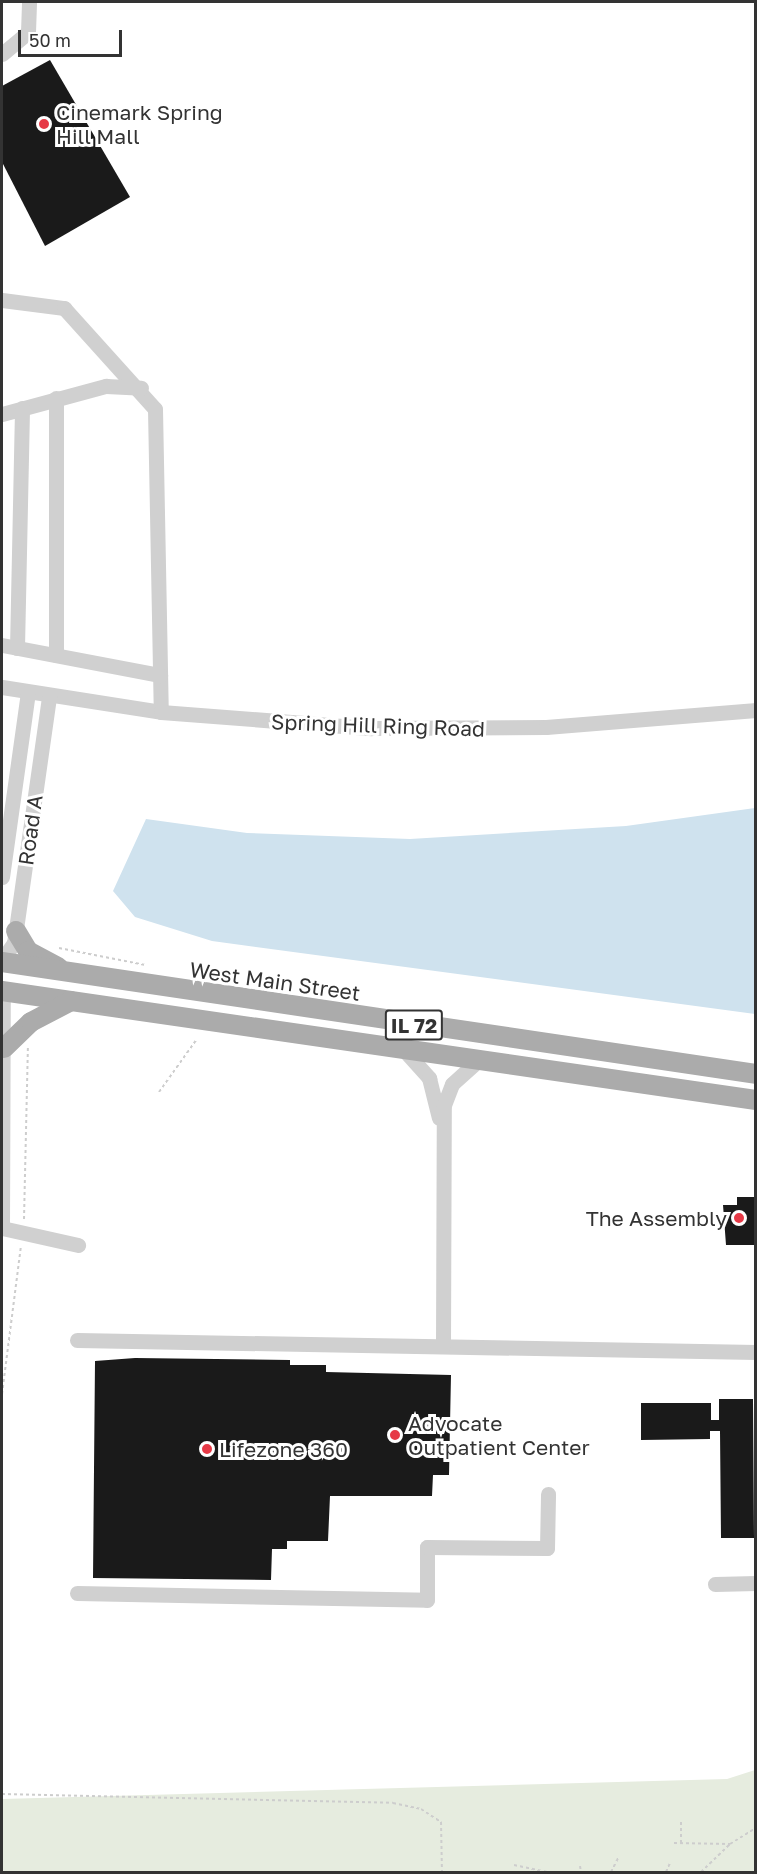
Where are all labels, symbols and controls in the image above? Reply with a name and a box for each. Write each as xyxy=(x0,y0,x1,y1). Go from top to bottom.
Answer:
scale bar xyxy=(21,18,124,56)
text: 50 m xyxy=(29,29,71,51)
place label: Cinemark Spring Hill Mall xyxy=(56,99,223,149)
marker: Cinemark Spring Hill Mall xyxy=(37,117,51,131)
street label: Spring Hill Ring Road xyxy=(271,709,485,741)
street label: Road A xyxy=(13,793,47,867)
street label: West Main Street xyxy=(188,957,362,1005)
road number: IL 72 xyxy=(384,1008,444,1042)
place label: The Assembly xyxy=(586,1205,727,1231)
marker: The Assembly xyxy=(732,1211,746,1225)
place label: Advocate Outpatient Center xyxy=(408,1410,590,1460)
marker: Advocate Outpatient Center xyxy=(386,1426,404,1444)
place label: Lifezone 360 xyxy=(219,1436,348,1462)
marker: Lifezone 360 xyxy=(200,1442,214,1456)

